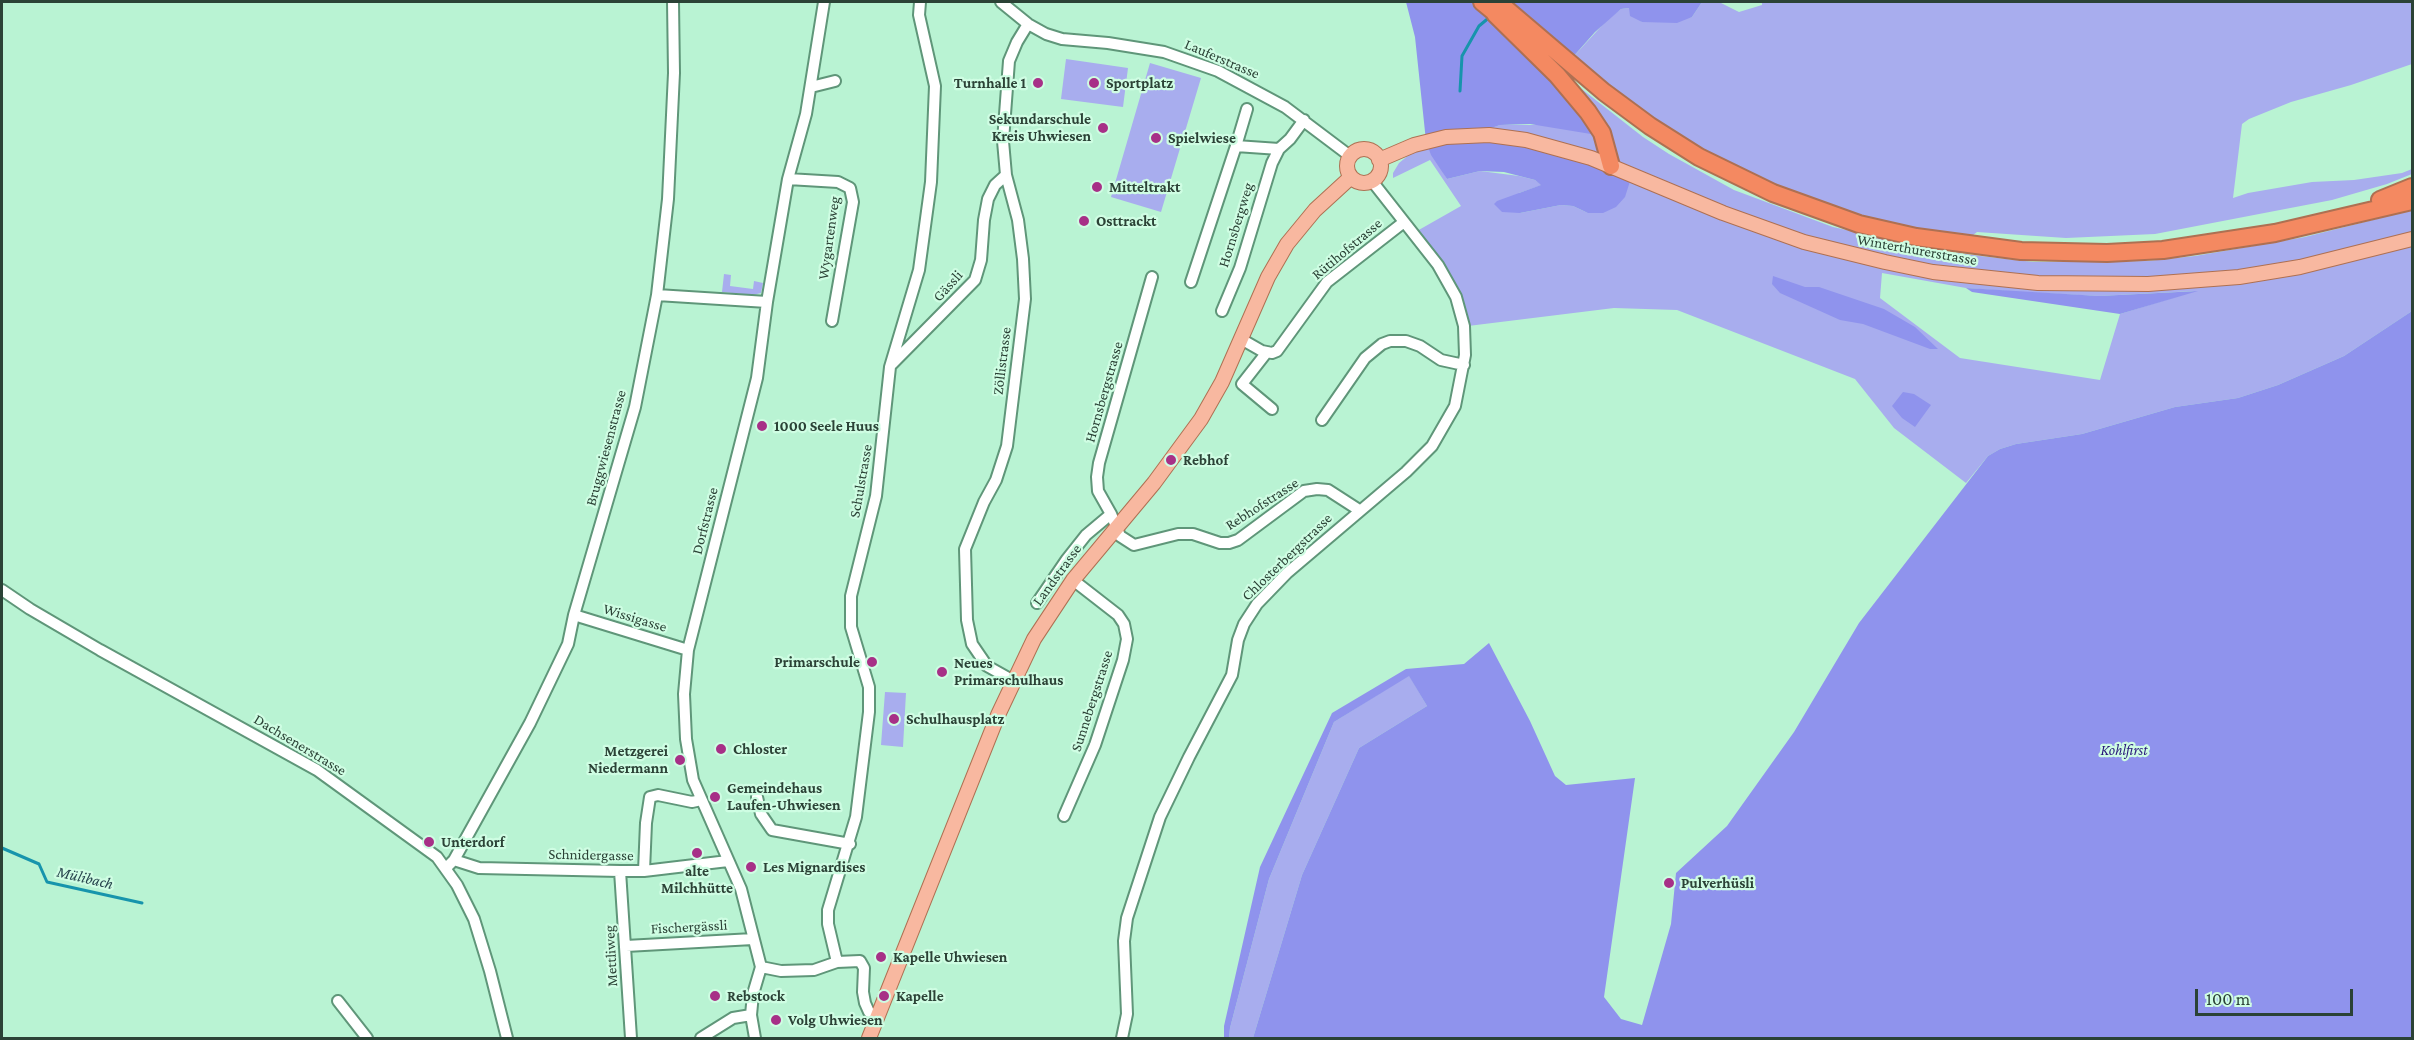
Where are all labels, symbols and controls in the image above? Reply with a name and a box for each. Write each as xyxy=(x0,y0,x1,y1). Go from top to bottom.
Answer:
street label: Lauferstrasse xyxy=(1182,35,1262,83)
place label: Turnhalle 1 xyxy=(954,74,1026,92)
place label: Sportplatz xyxy=(1106,74,1173,92)
marker: Turnhalle 1 xyxy=(1031,76,1045,90)
marker: Sportplatz xyxy=(1087,76,1101,90)
place label: Sekundarschule Kreis Uhwiesen xyxy=(989,110,1091,145)
marker: Sekundarschule Kreis Uhwiesen xyxy=(1096,121,1110,135)
place label: Spielwiese xyxy=(1168,129,1236,147)
marker: Spielwiese xyxy=(1149,131,1163,145)
place label: Mitteltrakt xyxy=(1109,178,1180,196)
marker: Mitteltrakt xyxy=(1090,180,1104,194)
street label: Hornsbergweg xyxy=(1215,180,1257,270)
street label: Wygartenweg xyxy=(814,195,844,281)
place label: Osttrackt xyxy=(1096,212,1156,230)
marker: Osttrackt xyxy=(1077,214,1091,228)
street label: Rütihofstrasse xyxy=(1308,214,1386,284)
street label: Winterthurerstrasse xyxy=(1856,231,1978,269)
street label: Gässli xyxy=(929,267,967,305)
street label: Zöllistrasse xyxy=(989,326,1015,396)
street label: Hornsbergstrasse xyxy=(1081,339,1127,445)
street label: Bruggwiesenstrasse xyxy=(582,388,630,508)
place label: 1000 Seele Huus xyxy=(774,417,879,435)
marker: 1000 Seele Huus xyxy=(755,419,769,433)
street label: Schulstrasse xyxy=(846,443,876,519)
place label: Rebhof xyxy=(1183,451,1228,469)
marker: Rebhof xyxy=(1164,453,1178,467)
street label: Rebhofstrasse xyxy=(1222,474,1302,534)
street label: Dorfstrasse xyxy=(688,486,722,556)
street label: Chlosterbergstrasse xyxy=(1238,509,1336,605)
street label: Landstrasse xyxy=(1029,541,1085,609)
street label: Wissigasse xyxy=(601,600,669,636)
street label: Sunnebergstrasse xyxy=(1067,648,1117,754)
place label: Primarschule xyxy=(774,653,860,671)
place label: Neues Primarschulhaus xyxy=(954,654,1063,689)
marker: Primarschule xyxy=(865,655,879,669)
marker: Neues Primarschulhaus xyxy=(935,665,949,679)
street label: Dachsenerstrasse xyxy=(250,710,350,780)
place label: Schulhausplatz xyxy=(906,710,1004,728)
marker: Schulhausplatz xyxy=(887,712,901,726)
place label: Chloster xyxy=(733,740,787,758)
park label: Kohlfirst xyxy=(2100,741,2148,759)
place label: Metzgerei Niedermann xyxy=(588,742,668,777)
marker: Chloster xyxy=(714,742,728,756)
marker: Metzgerei Niedermann xyxy=(673,753,687,767)
place label: Gemeindehaus Laufen-Uhwiesen xyxy=(727,779,841,814)
marker: Gemeindehaus Laufen-Uhwiesen xyxy=(708,790,722,804)
place label: Unterdorf xyxy=(441,833,505,851)
marker: Unterdorf xyxy=(422,835,436,849)
street label: Schnidergasse xyxy=(548,845,634,865)
marker: alte Milchhütte xyxy=(690,846,704,860)
place label: Les Mignardises xyxy=(763,858,865,876)
marker: Les Mignardises xyxy=(744,860,758,874)
water label: Mülibach xyxy=(55,862,115,894)
place label: alte Milchhütte xyxy=(661,862,733,897)
place label: Pulverhüsli xyxy=(1681,874,1754,892)
marker: Pulverhüsli xyxy=(1662,876,1676,890)
street label: Fischergässli xyxy=(650,916,728,938)
street label: Mettliweg xyxy=(600,925,622,987)
place label: Kapelle Uhwiesen xyxy=(893,948,1007,966)
marker: Kapelle Uhwiesen xyxy=(874,950,888,964)
scale bar xyxy=(2198,977,2356,1015)
place label: Rebstock xyxy=(727,987,785,1005)
place label: Kapelle xyxy=(896,987,944,1005)
marker: Rebstock xyxy=(708,989,722,1003)
marker: Kapelle xyxy=(877,989,891,1003)
text: 100 m xyxy=(2206,989,2250,1009)
place label: Volg Uhwiesen xyxy=(788,1011,883,1029)
marker: Volg Uhwiesen xyxy=(769,1013,783,1027)

